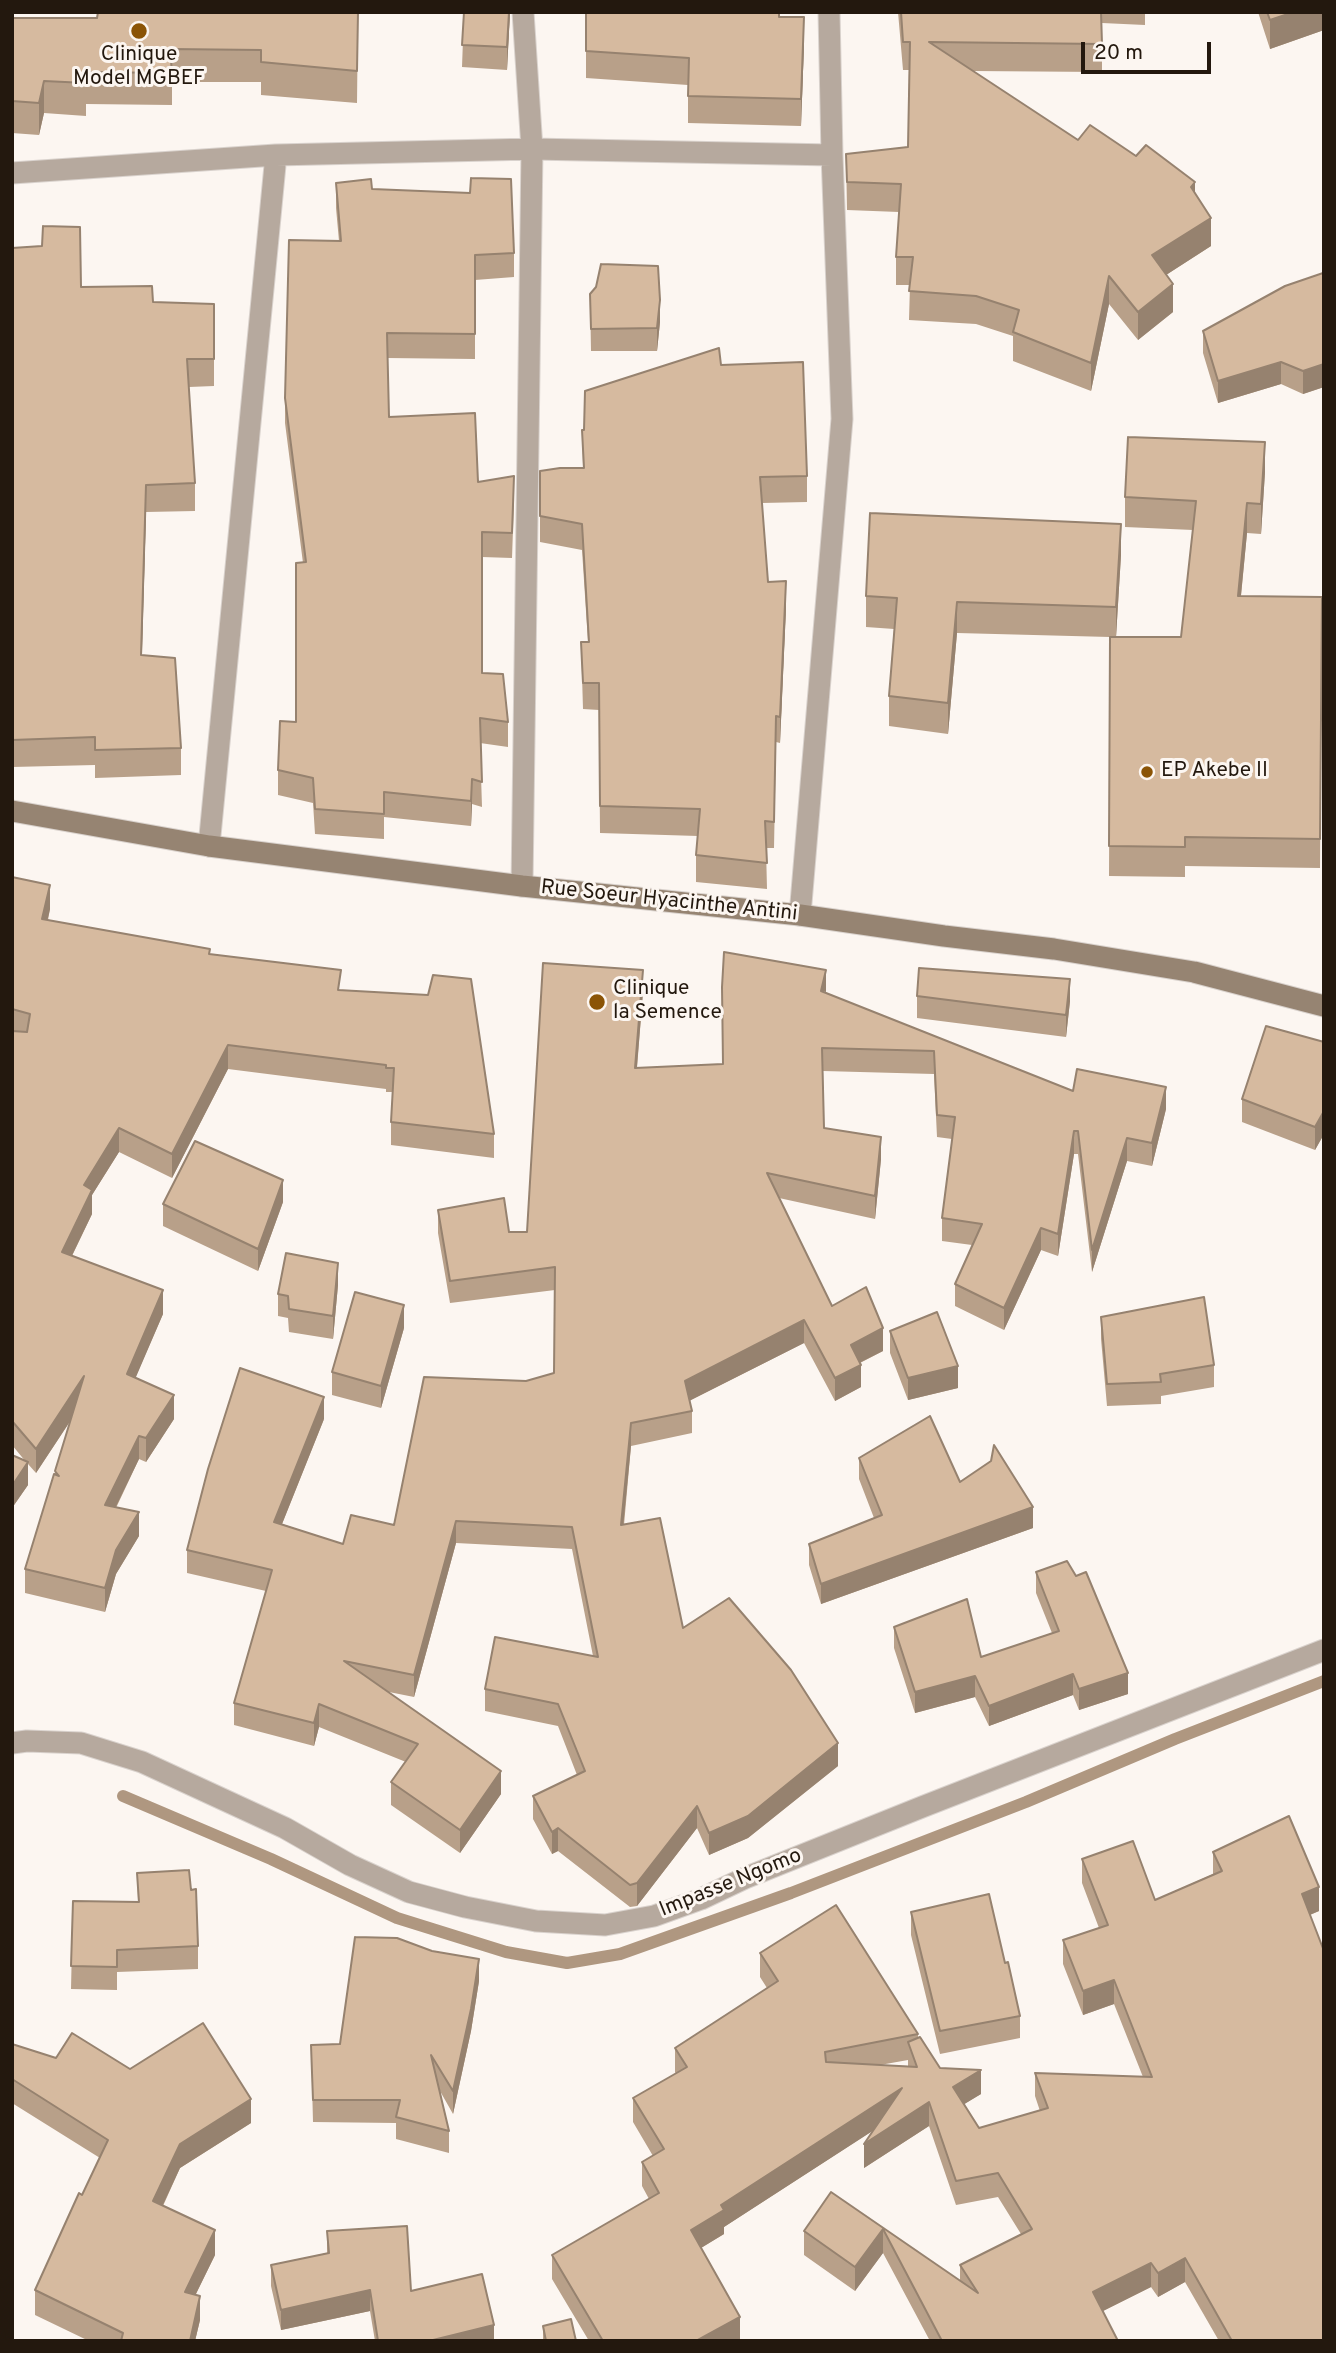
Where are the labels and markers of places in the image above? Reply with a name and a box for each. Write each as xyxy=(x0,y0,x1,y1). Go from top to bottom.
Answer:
marker: Clinique Model MGBEF xyxy=(129,21,149,41)
place label: Clinique Model MGBEF xyxy=(73,43,205,93)
place label: EP Akebe II xyxy=(1161,759,1268,785)
marker: EP Akebe II xyxy=(1139,764,1155,780)
place label: Clinique la Semence xyxy=(613,977,722,1027)
marker: Clinique la Semence xyxy=(587,992,607,1012)

